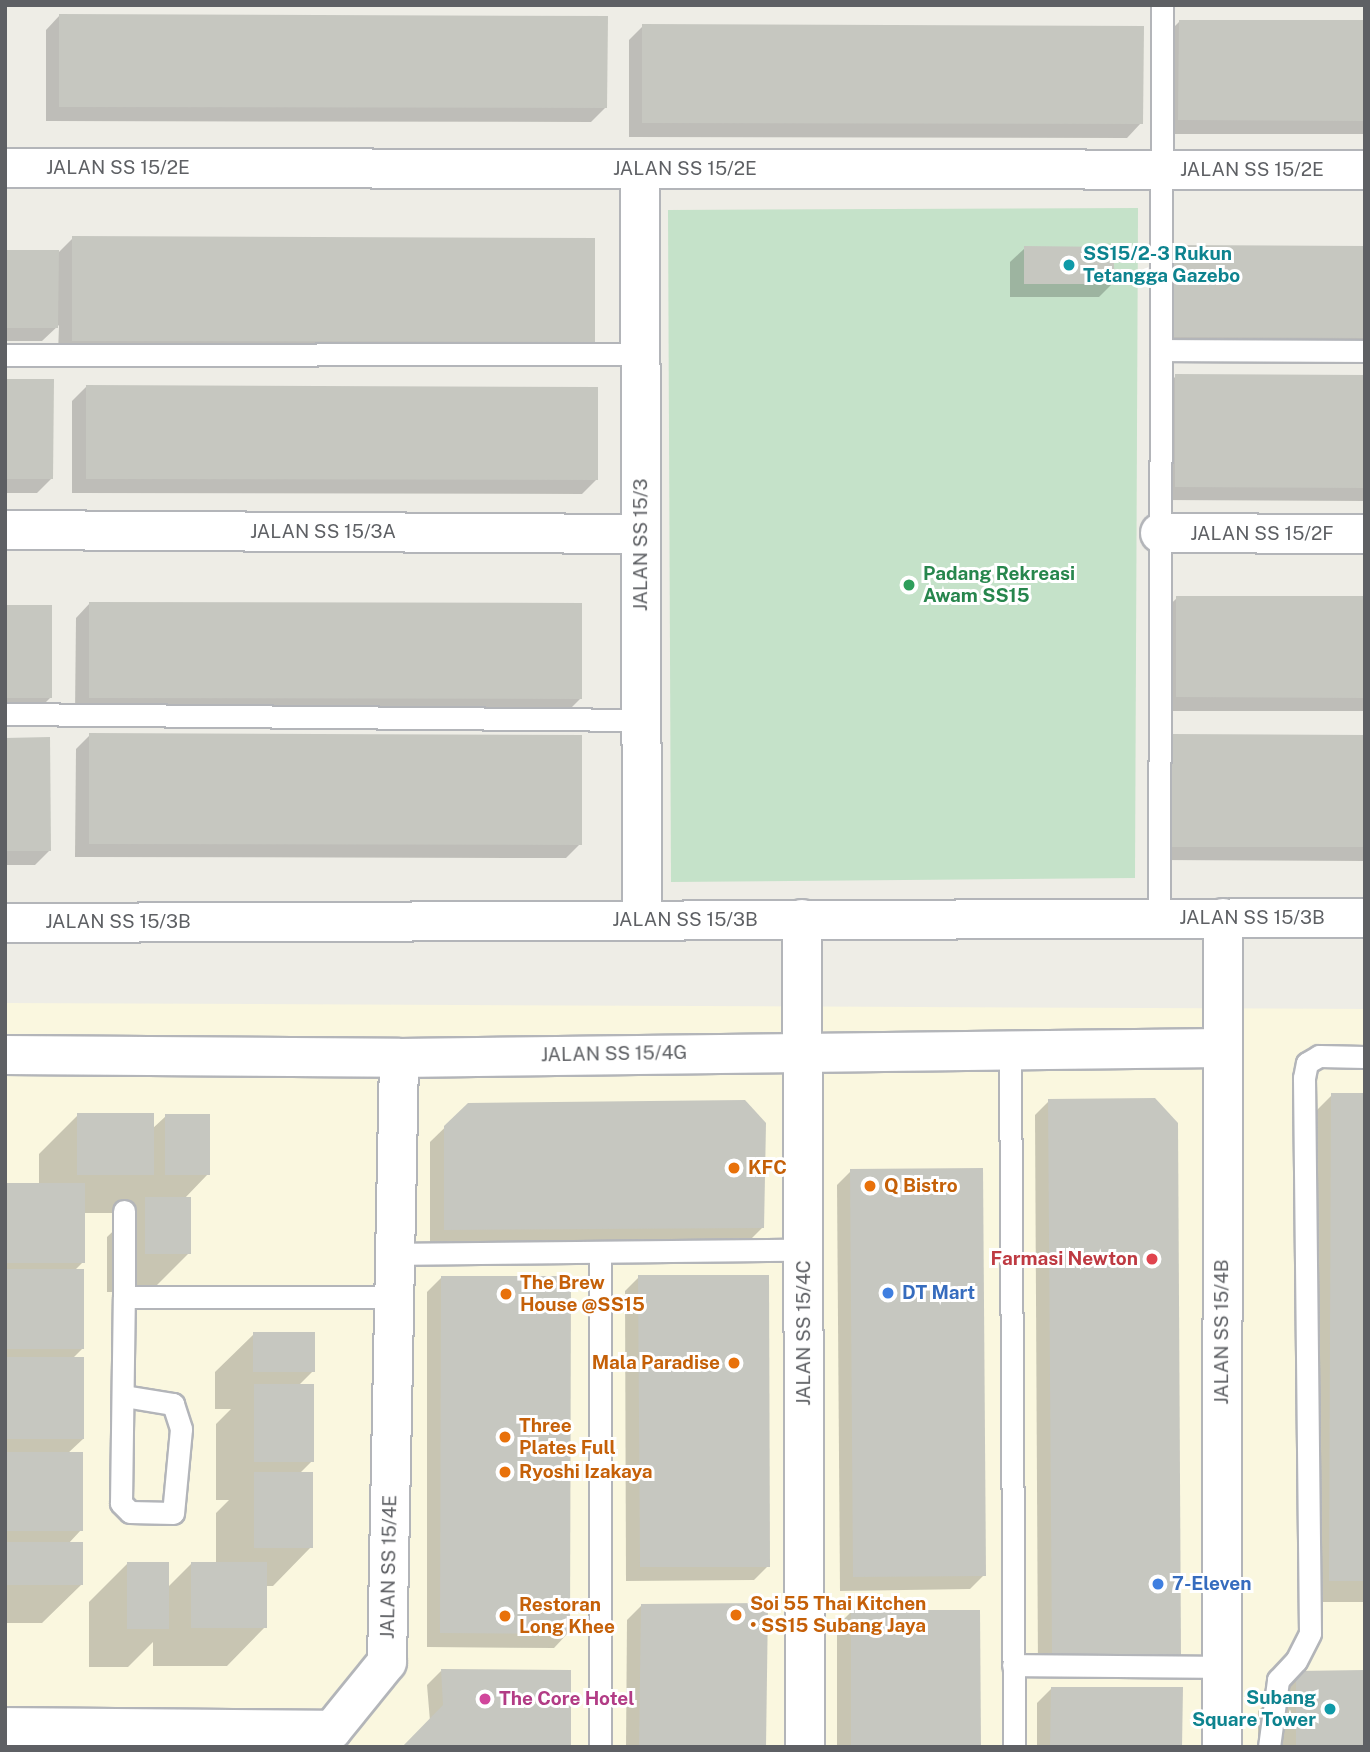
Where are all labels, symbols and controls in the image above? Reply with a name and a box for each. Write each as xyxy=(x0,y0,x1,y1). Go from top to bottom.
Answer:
street label: JALAN SS 15/2E xyxy=(46,157,190,179)
street label: JALAN SS 15/2E xyxy=(613,158,757,180)
street label: JALAN SS 15/2E xyxy=(1180,159,1324,181)
place label: SS15/2-3 Rukun Tetangga Gazebo xyxy=(1083,243,1240,287)
marker: SS15/2-3 Rukun Tetangga Gazebo xyxy=(1061,257,1077,273)
street label: JALAN SS 15/3 xyxy=(630,479,652,611)
street label: JALAN SS 15/3A xyxy=(250,521,396,543)
street label: JALAN SS 15/2F xyxy=(1190,523,1334,545)
place label: Padang Rekreasi Awam SS15 xyxy=(923,563,1075,607)
marker: Padang Rekreasi Awam SS15 xyxy=(901,577,917,593)
street label: JALAN SS 15/3B xyxy=(1179,907,1325,929)
street label: JALAN SS 15/3B xyxy=(612,909,758,931)
street label: JALAN SS 15/3B xyxy=(45,911,191,933)
street label: JALAN SS 15/4G xyxy=(541,1041,687,1067)
place label: KFC xyxy=(748,1157,787,1179)
marker: KFC xyxy=(726,1160,742,1176)
place label: Q Bistro xyxy=(884,1175,958,1197)
marker: Q Bistro xyxy=(862,1178,878,1194)
place label: Farmasi Newton xyxy=(991,1248,1138,1270)
marker: Farmasi Newton xyxy=(1144,1251,1160,1267)
street label: JALAN SS 15/4B xyxy=(1211,1259,1233,1405)
street label: JALAN SS 15/4C xyxy=(793,1260,815,1406)
place label: The Brew House @SS15 xyxy=(520,1272,645,1316)
place label: DT Mart xyxy=(902,1282,975,1304)
marker: DT Mart xyxy=(880,1285,896,1301)
marker: The Brew House @SS15 xyxy=(498,1286,514,1302)
place label: Mala Paradise xyxy=(592,1352,720,1374)
marker: Mala Paradise xyxy=(726,1355,742,1371)
place label: Three Plates Full xyxy=(519,1415,616,1459)
marker: Three Plates Full xyxy=(497,1429,513,1445)
place label: Ryoshi Izakaya xyxy=(519,1461,653,1483)
marker: Ryoshi Izakaya xyxy=(497,1464,513,1480)
street label: JALAN SS 15/4E xyxy=(376,1495,402,1639)
place label: 7-Eleven xyxy=(1172,1573,1251,1595)
marker: 7-Eleven xyxy=(1150,1576,1166,1592)
place label: Soi 55 Thai Kitchen • SS15 Subang Jaya xyxy=(750,1593,926,1637)
place label: Restoran Long Khee xyxy=(519,1594,615,1638)
marker: Soi 55 Thai Kitchen • SS15 Subang Jaya xyxy=(728,1607,744,1623)
marker: Restoran Long Khee xyxy=(497,1608,513,1624)
place label: Subang Square Tower xyxy=(1192,1687,1316,1731)
place label: The Core Hotel xyxy=(499,1688,635,1710)
marker: The Core Hotel xyxy=(477,1691,493,1707)
marker: Subang Square Tower xyxy=(1322,1701,1338,1717)

